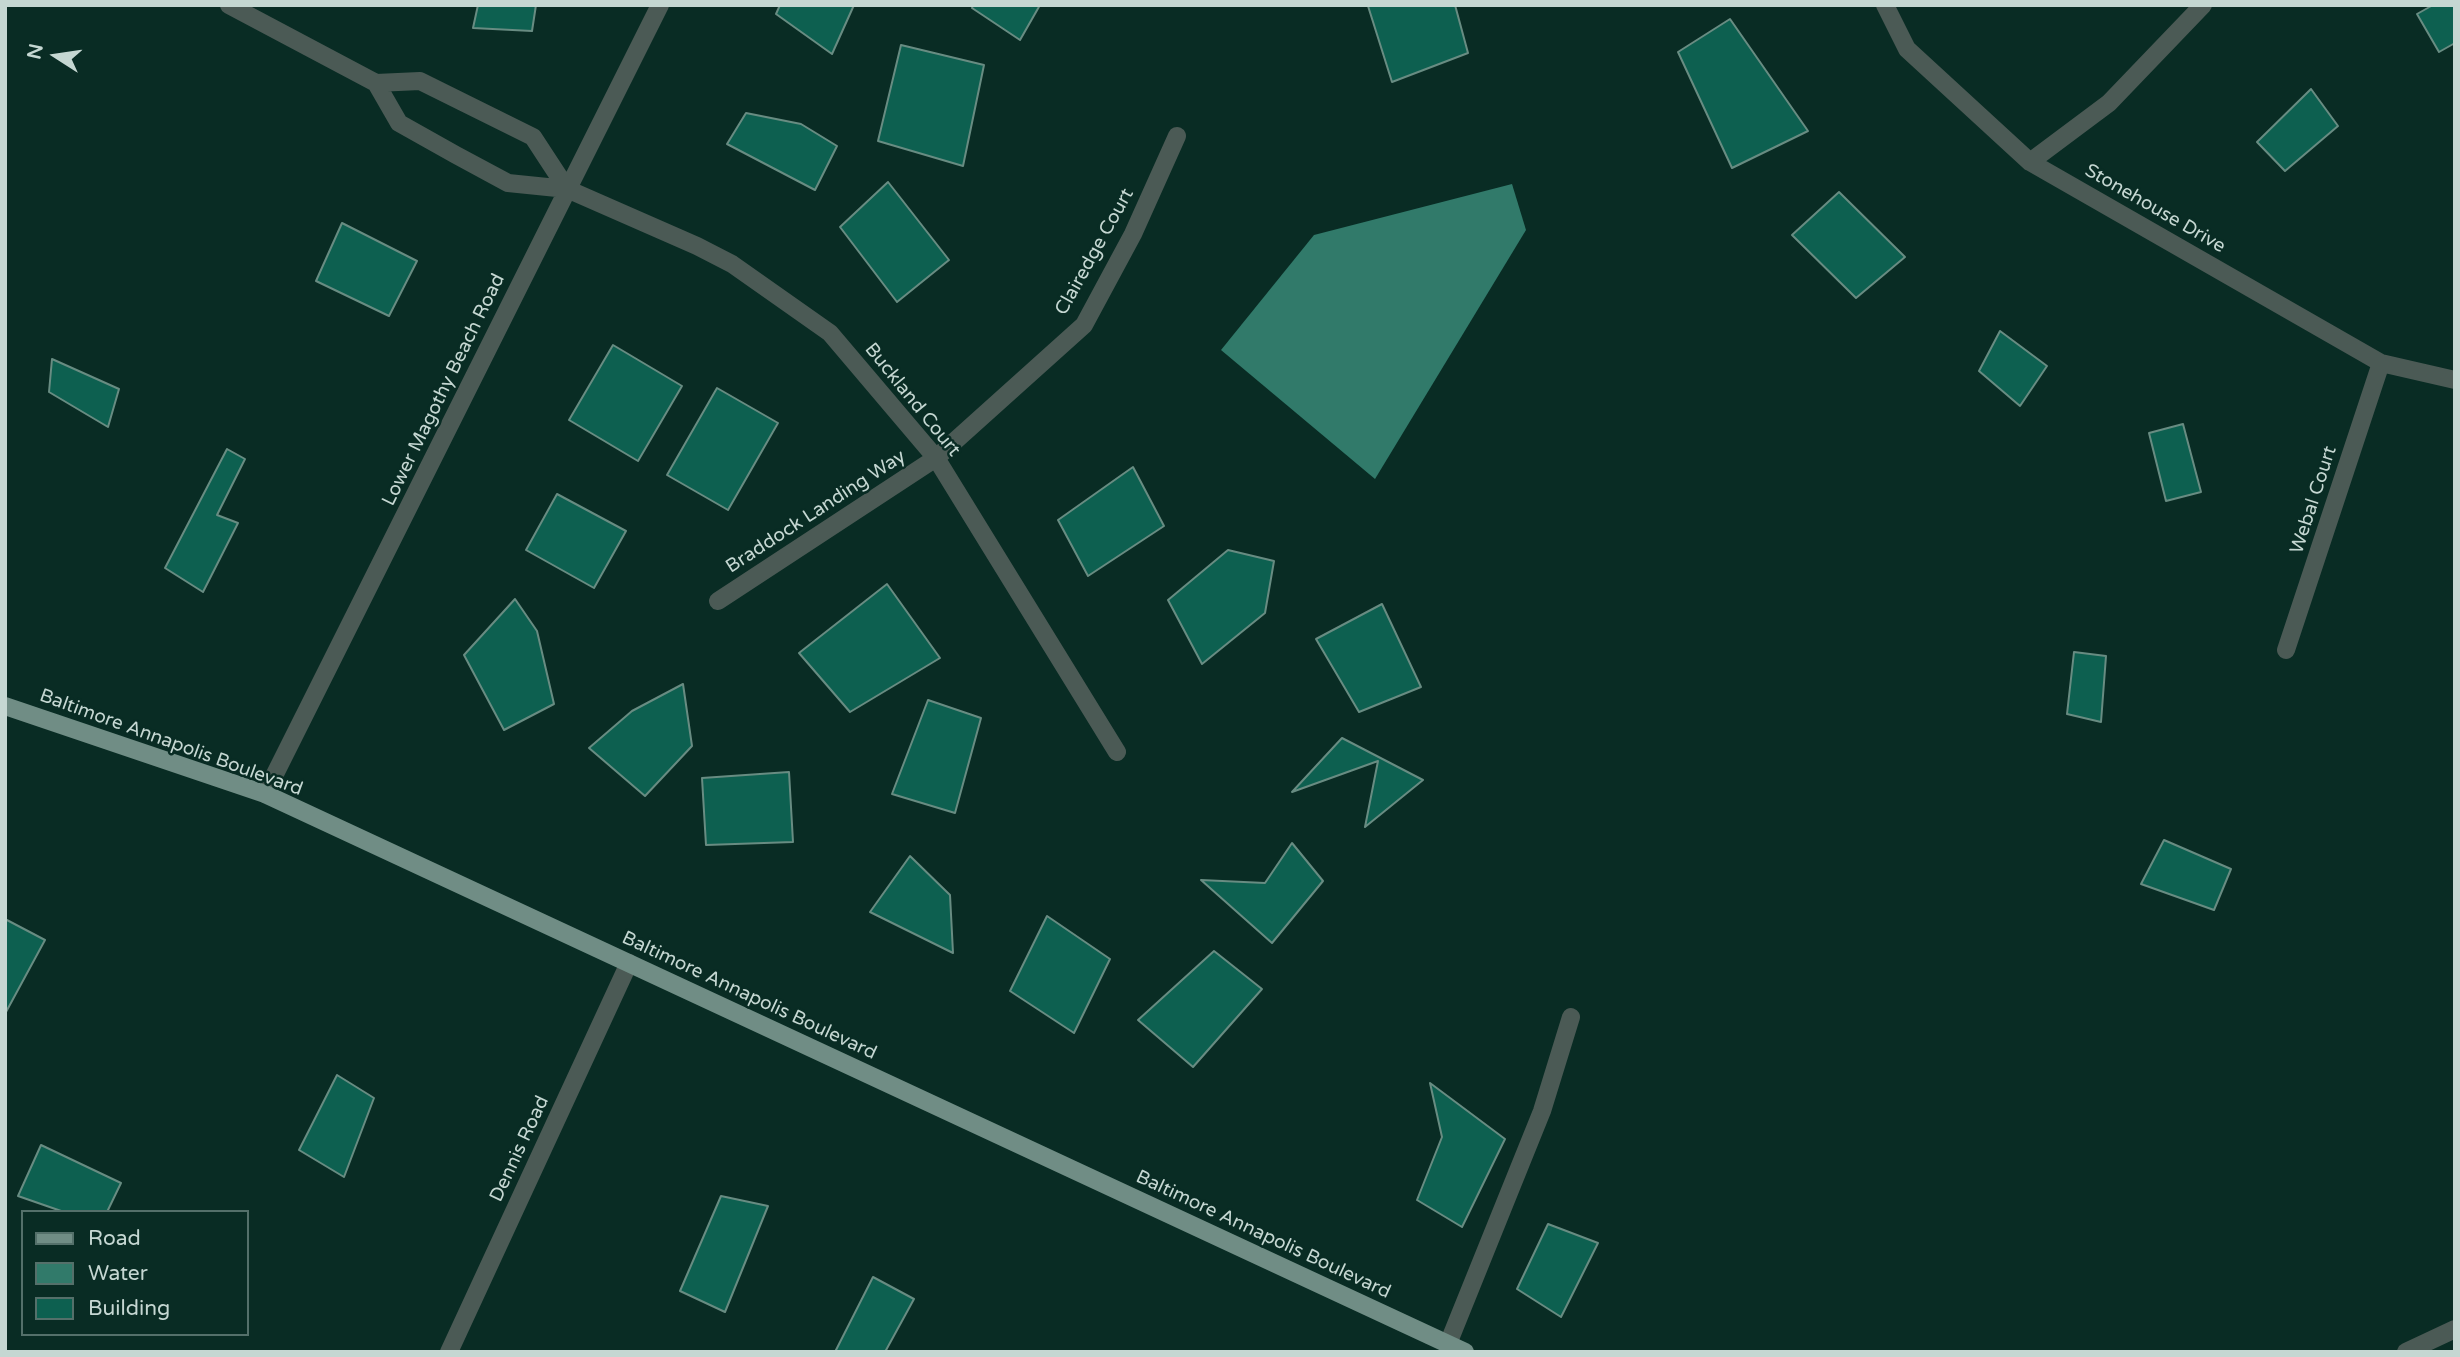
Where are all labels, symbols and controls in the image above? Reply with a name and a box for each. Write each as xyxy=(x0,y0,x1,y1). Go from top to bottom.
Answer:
north arrow xyxy=(21,21,91,91)
text: N xyxy=(23,42,48,61)
street label: Stonehouse Drive xyxy=(2081,159,2229,259)
street label: Clairedge Court xyxy=(1051,185,1139,319)
street label: Lower Magothy Beach Road xyxy=(378,270,510,510)
street label: Buckland Court xyxy=(859,339,965,461)
street label: Webal Court xyxy=(2286,443,2342,557)
street label: Braddock Landing Way xyxy=(722,445,910,579)
street label: Baltimore Annapolis Boulevard xyxy=(36,685,306,801)
street label: Baltimore Annapolis Boulevard xyxy=(618,927,880,1065)
street label: Dennis Road xyxy=(486,1092,554,1206)
street label: Baltimore Annapolis Boulevard xyxy=(1132,1166,1394,1304)
legend xyxy=(21,1210,248,1336)
text: Road xyxy=(88,1226,141,1251)
text: Water xyxy=(88,1261,148,1286)
text: Building xyxy=(88,1296,170,1321)

